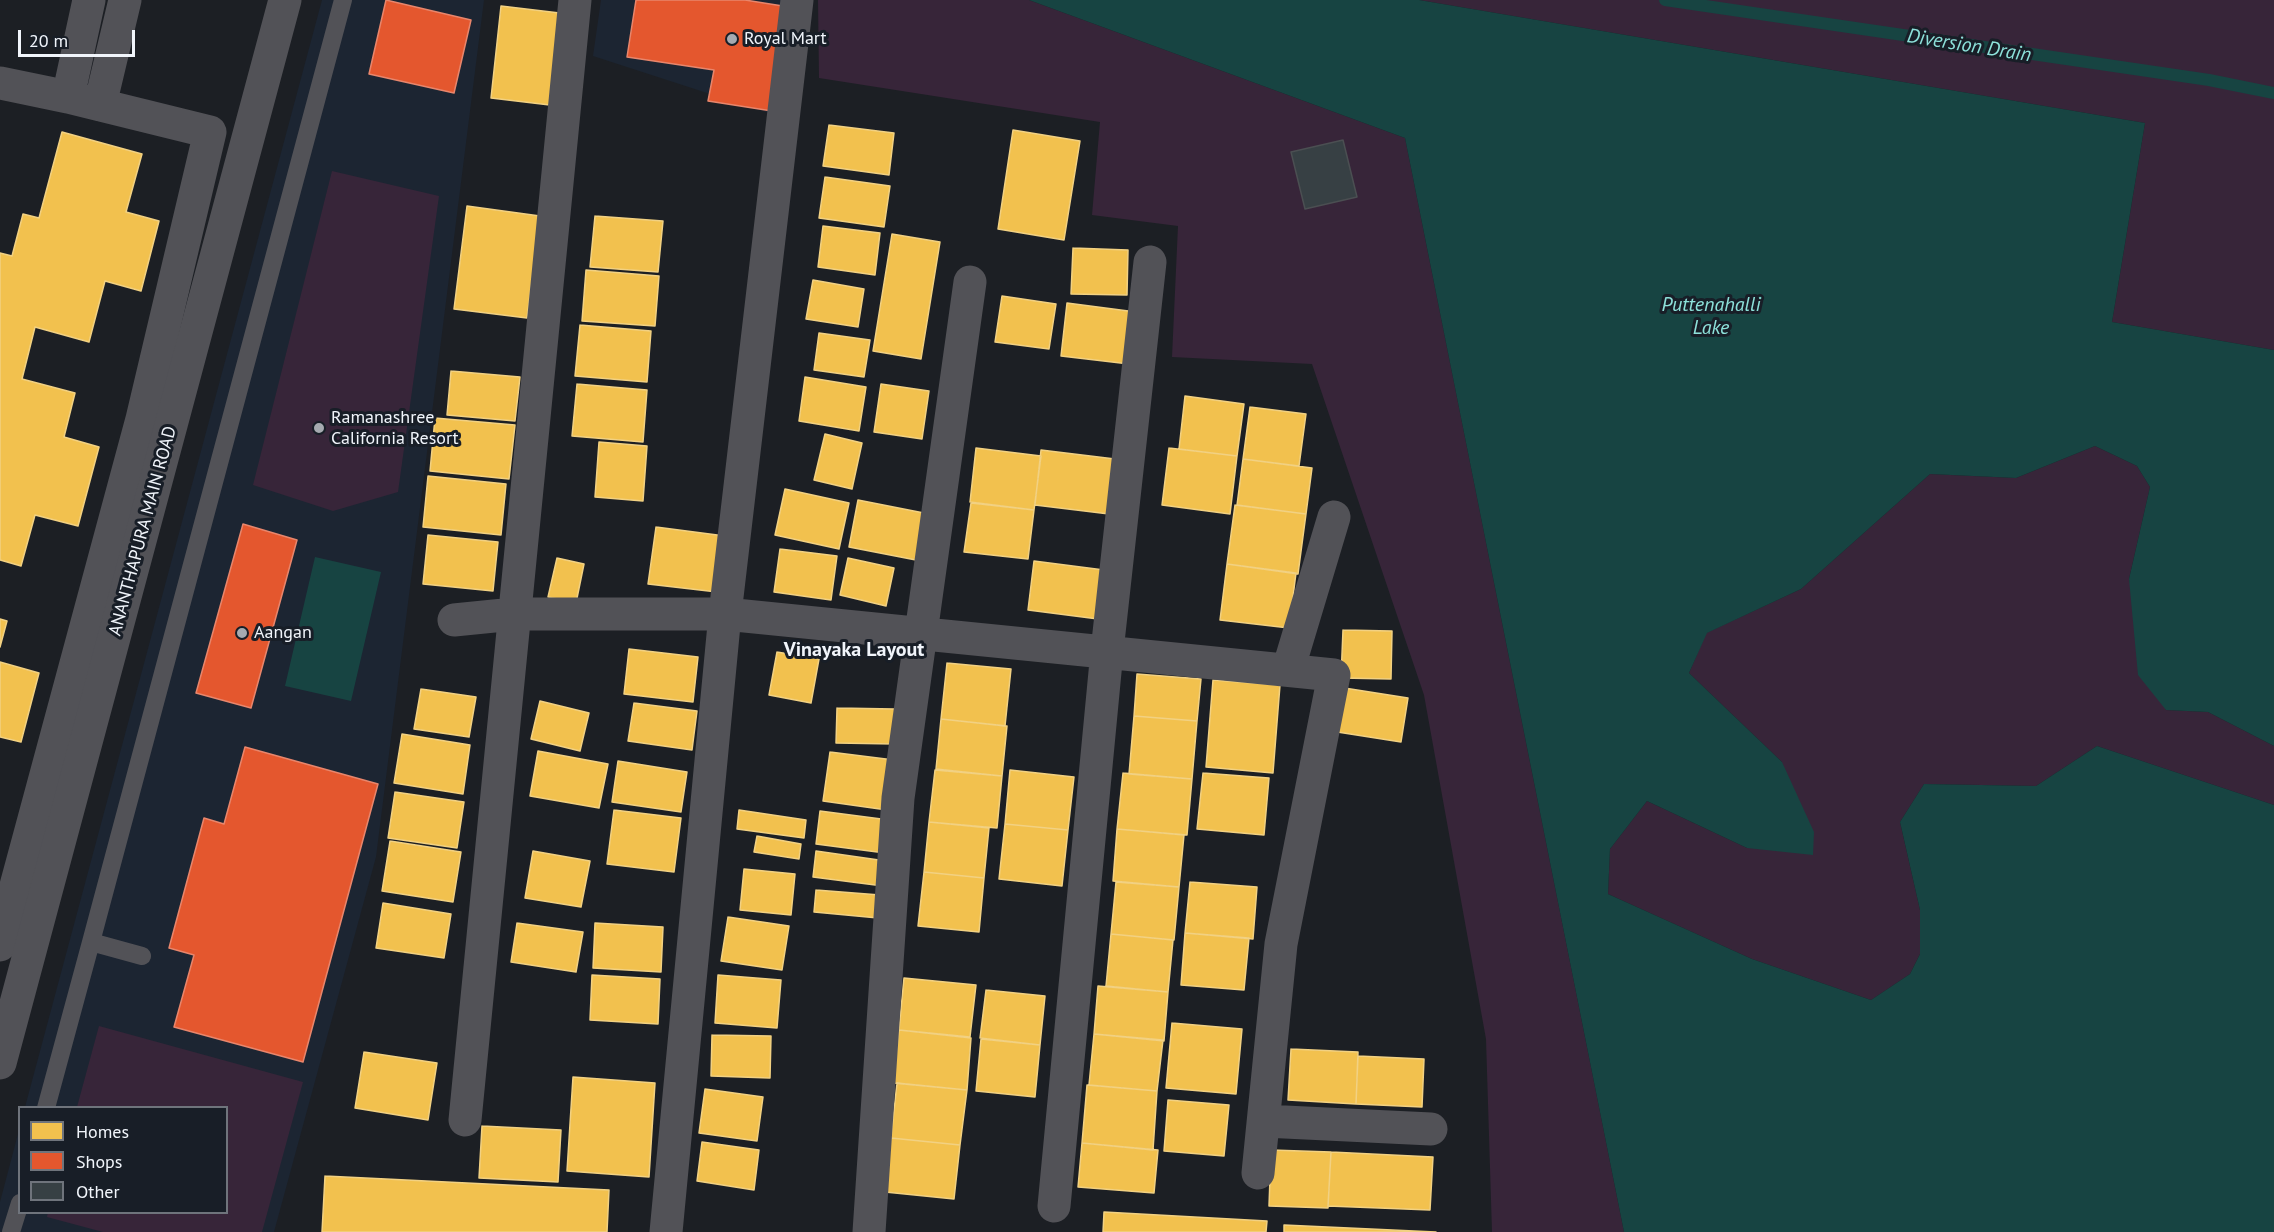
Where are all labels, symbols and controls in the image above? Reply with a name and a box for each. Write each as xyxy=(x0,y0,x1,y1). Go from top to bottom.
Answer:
scale bar xyxy=(21,18,138,56)
water label: Diversion Drain xyxy=(1905,24,2033,68)
place label: Royal Mart xyxy=(744,28,827,50)
text: 20 m xyxy=(29,29,68,52)
marker: Royal Mart xyxy=(725,32,739,46)
water label: Puttenahalli Lake xyxy=(1661,293,1761,340)
place label: Ramanashree California Resort xyxy=(331,407,459,450)
marker: Ramanashree California Resort xyxy=(312,421,326,435)
street label: ANANTHAPURA MAIN ROAD xyxy=(105,424,181,638)
place label: Aangan xyxy=(254,622,312,644)
marker: Aangan xyxy=(235,626,249,640)
district label: Vinayaka Layout xyxy=(784,638,924,662)
legend xyxy=(18,1106,228,1214)
text: Homes xyxy=(76,1120,129,1143)
text: Shops xyxy=(76,1150,122,1173)
text: Other xyxy=(76,1180,120,1203)

